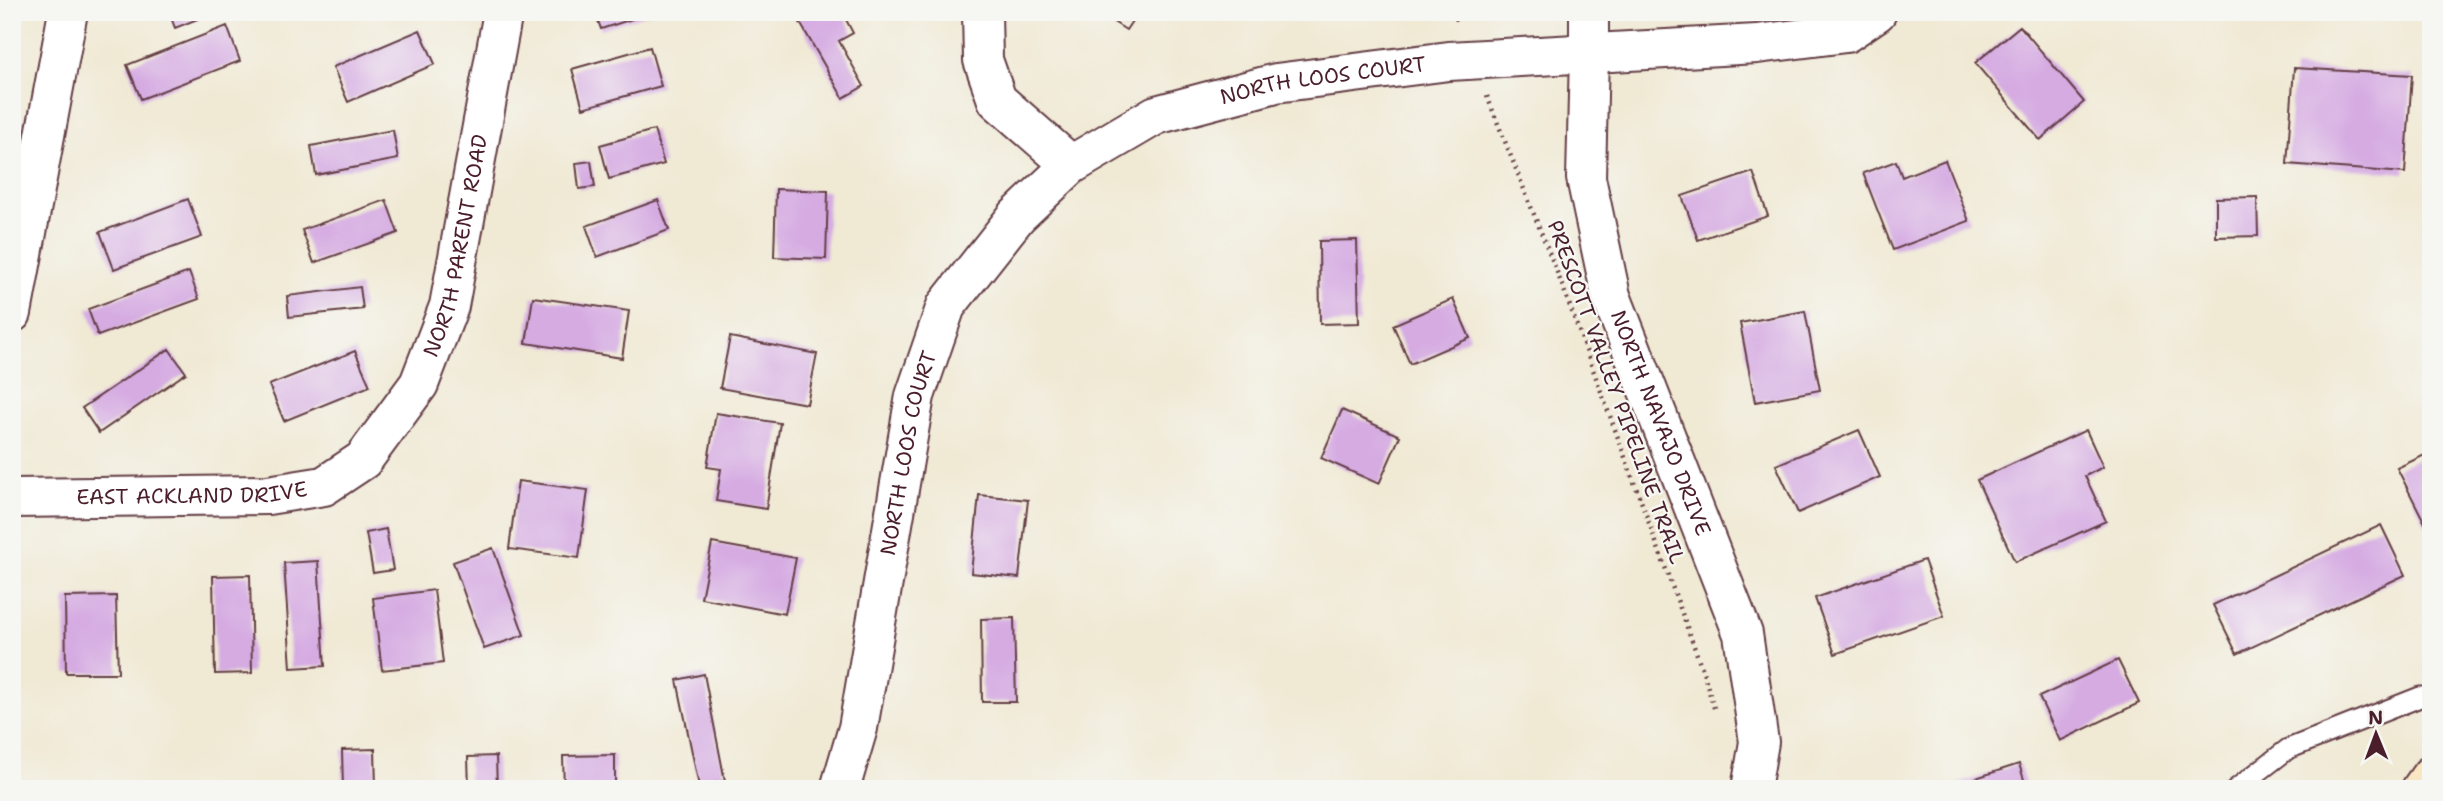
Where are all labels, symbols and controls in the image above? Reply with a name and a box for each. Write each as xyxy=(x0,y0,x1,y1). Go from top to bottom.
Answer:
street label: NORTH LOOS COURT xyxy=(1217,50,1427,111)
street label: NORTH PARENT ROAD xyxy=(417,132,494,361)
street label: PRESCOTT VALLEY PIPELINE TRAIL xyxy=(1541,216,1692,568)
street label: NORTH NAVAJO DRIVE xyxy=(1604,306,1717,540)
street label: NORTH LOOS COURT xyxy=(874,347,943,558)
street label: EAST ACKLAND DRIVE xyxy=(76,475,309,511)
north arrow xyxy=(2342,700,2412,770)
text: N xyxy=(2368,705,2383,730)

